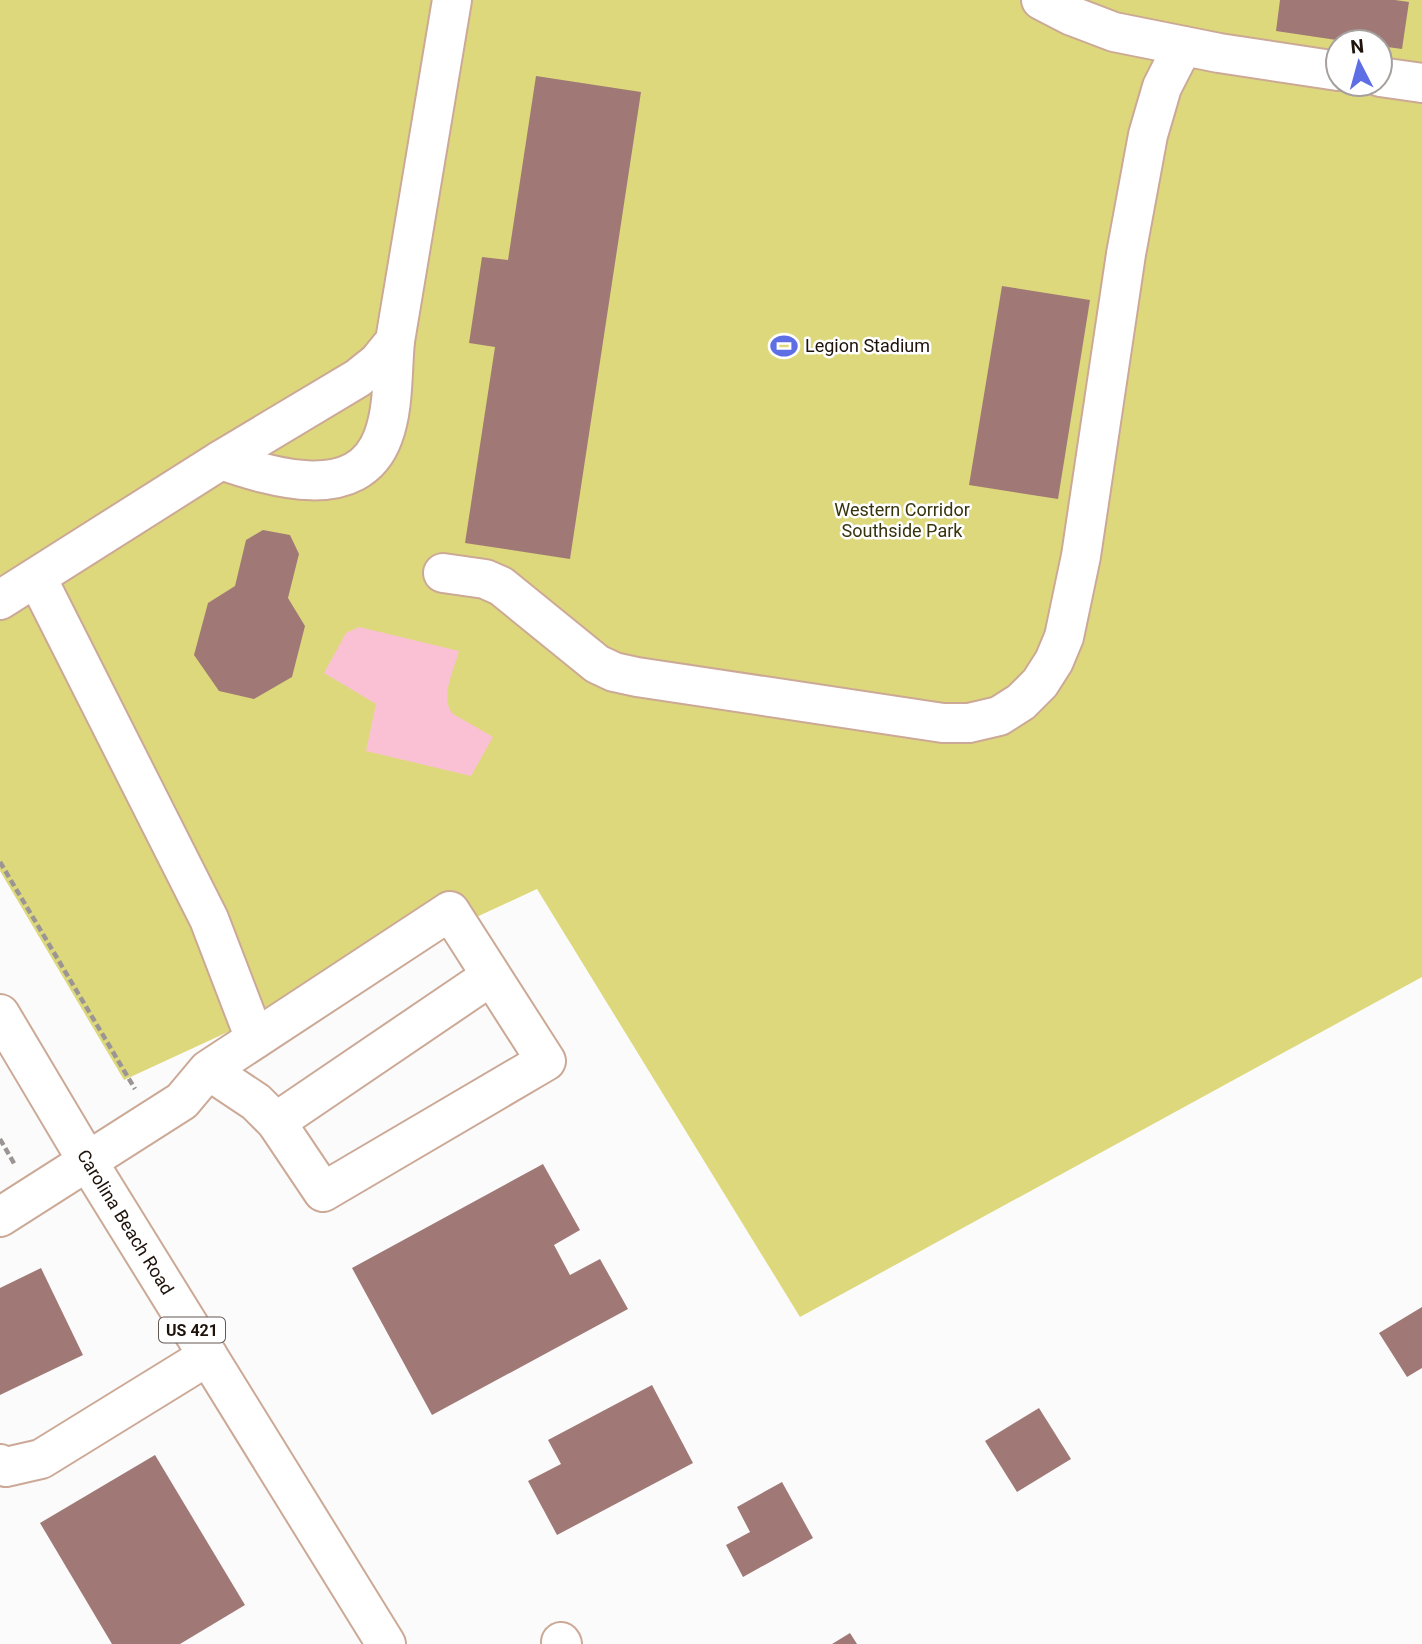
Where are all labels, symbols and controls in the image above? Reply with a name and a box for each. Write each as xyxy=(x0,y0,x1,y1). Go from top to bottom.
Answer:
north arrow xyxy=(1324,28,1394,98)
text: N xyxy=(1349,34,1365,59)
sports icon: Legion Stadium xyxy=(769,331,799,361)
place label: Legion Stadium xyxy=(805,335,930,356)
park label: Western Corridor Southside Park xyxy=(834,499,970,541)
street label: Carolina Beach Road xyxy=(73,1146,178,1298)
road number: US 421 xyxy=(159,1318,225,1342)

